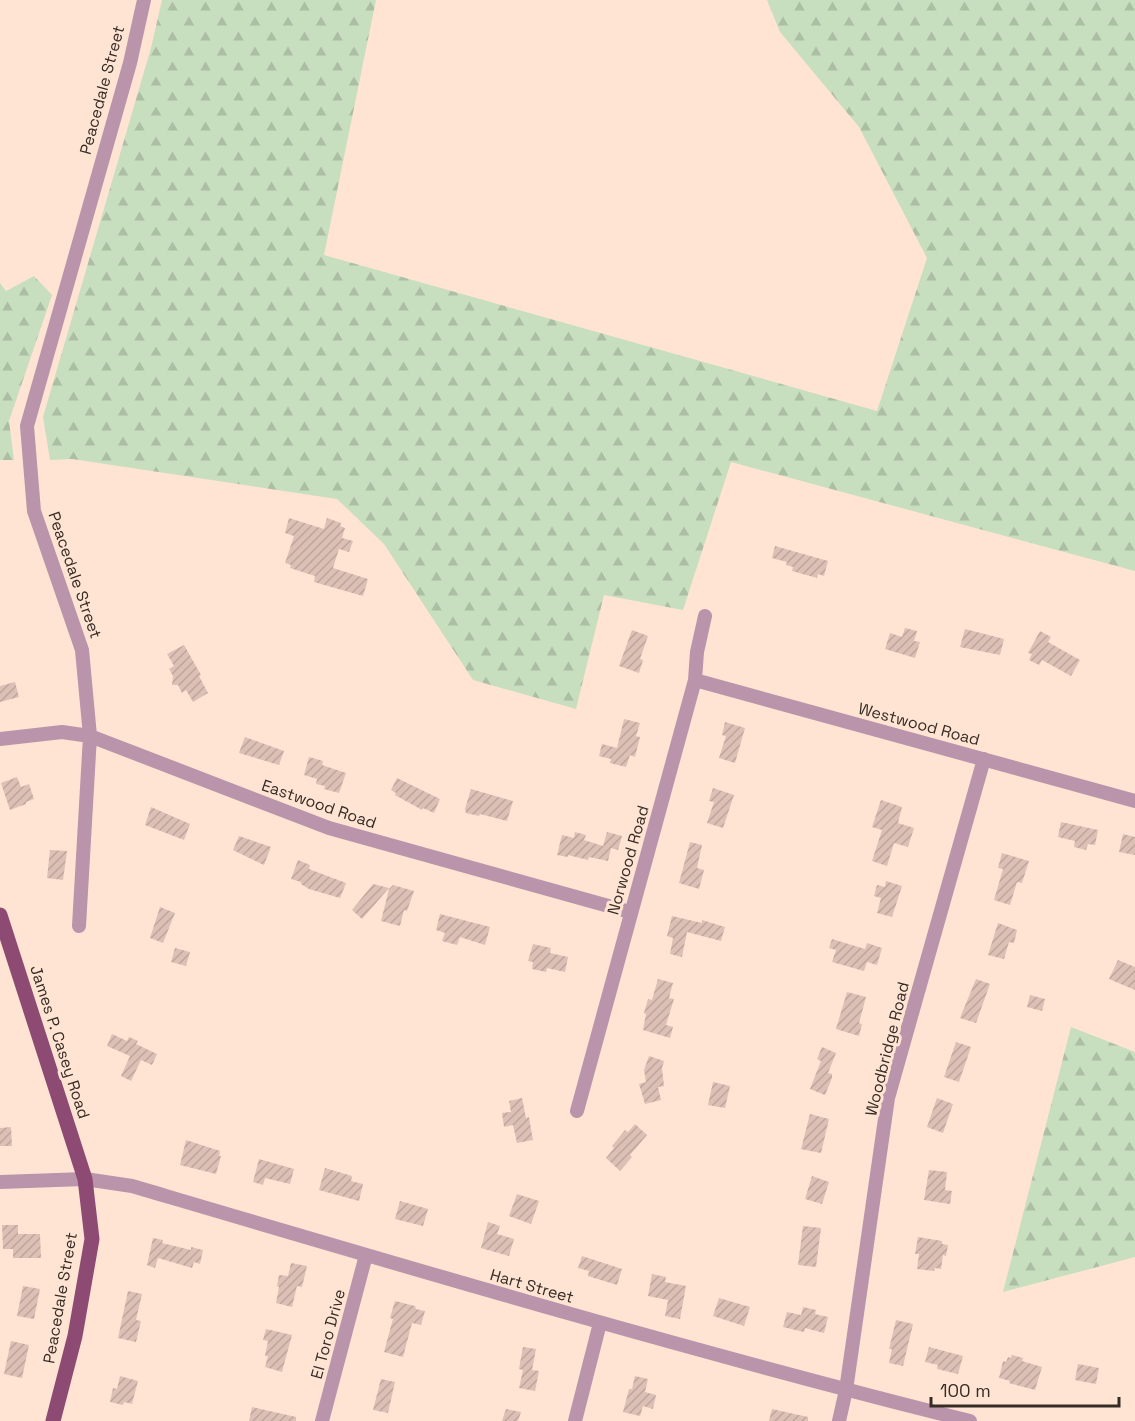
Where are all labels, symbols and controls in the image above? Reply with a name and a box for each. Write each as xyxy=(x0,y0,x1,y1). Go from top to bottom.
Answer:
street label: Peacedale Street xyxy=(75,23,129,157)
street label: Peacedale Street xyxy=(43,509,107,641)
street label: Westwood Road xyxy=(856,698,982,750)
street label: Eastwood Road xyxy=(259,775,379,833)
street label: Norwood Road xyxy=(602,803,654,917)
street label: James P. Casey Road xyxy=(25,963,95,1121)
street label: Woodbridge Road xyxy=(860,980,914,1118)
street label: Peacedale Street xyxy=(38,1231,82,1365)
street label: Hart Street xyxy=(488,1264,576,1308)
street label: El Toro Drive xyxy=(306,1287,350,1381)
scale bar xyxy=(931,1370,1118,1408)
text: 100 m xyxy=(940,1379,991,1402)

